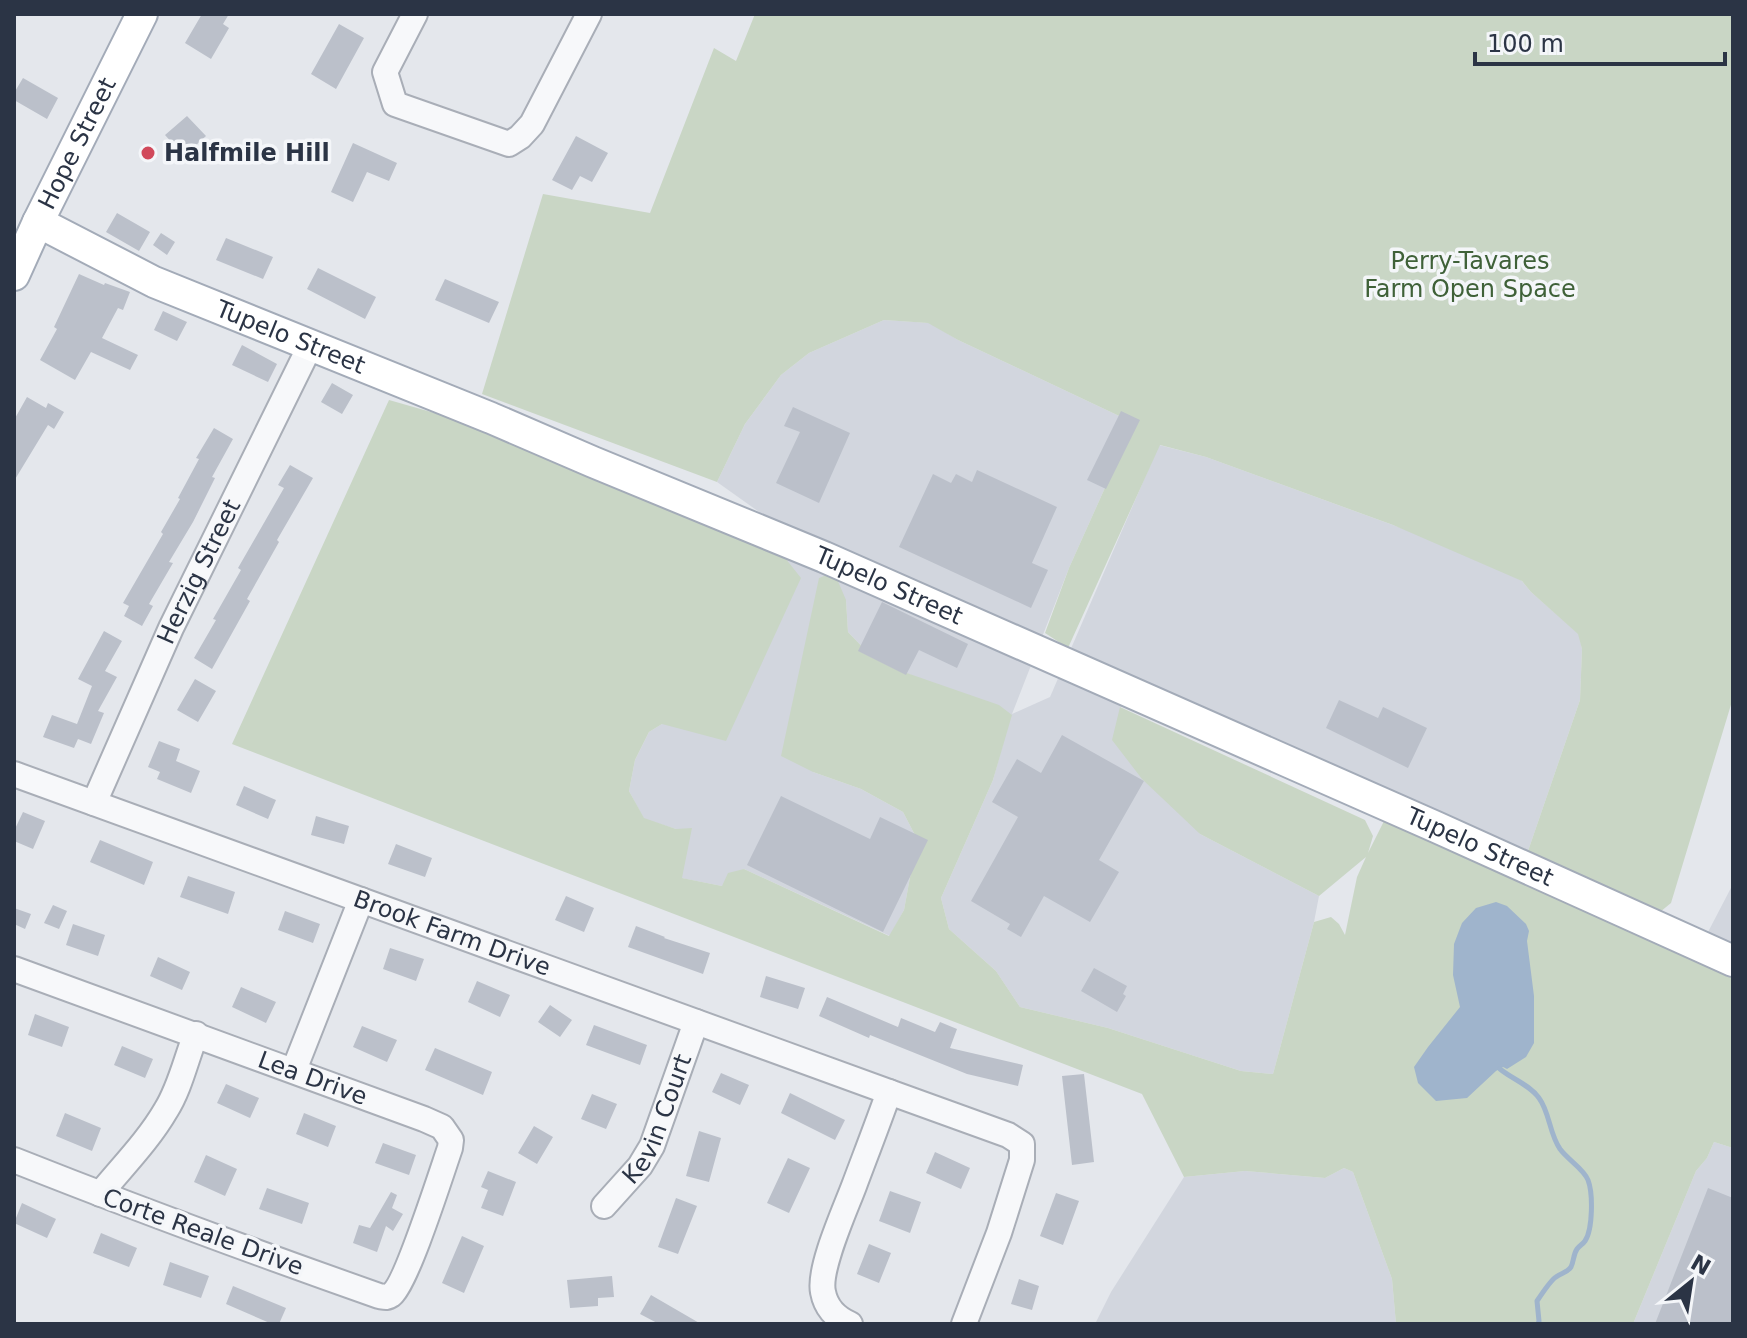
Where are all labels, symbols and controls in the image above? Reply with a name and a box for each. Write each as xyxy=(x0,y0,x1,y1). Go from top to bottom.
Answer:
scale bar xyxy=(1475,16,1725,66)
text: 100 m xyxy=(1487,30,1564,58)
street label: Hope Street xyxy=(33,73,122,214)
place label: Halfmile Hill xyxy=(164,139,330,167)
marker: Halfmile Hill xyxy=(139,144,157,162)
park label: Perry-Tavares Farm Open Space xyxy=(1364,247,1576,303)
street label: Tupelo Street xyxy=(211,294,369,380)
street label: Herzig Street xyxy=(152,495,246,648)
street label: Tupelo Street xyxy=(810,541,967,630)
street label: Tupelo Street xyxy=(1401,801,1558,892)
street label: Brook Farm Drive xyxy=(350,885,554,982)
street label: Lea Drive xyxy=(254,1046,371,1111)
street label: Kevin Court xyxy=(617,1050,697,1190)
street label: Corte Reale Drive xyxy=(99,1183,307,1281)
north arrow xyxy=(1651,1242,1731,1322)
text: N xyxy=(1687,1250,1715,1281)

